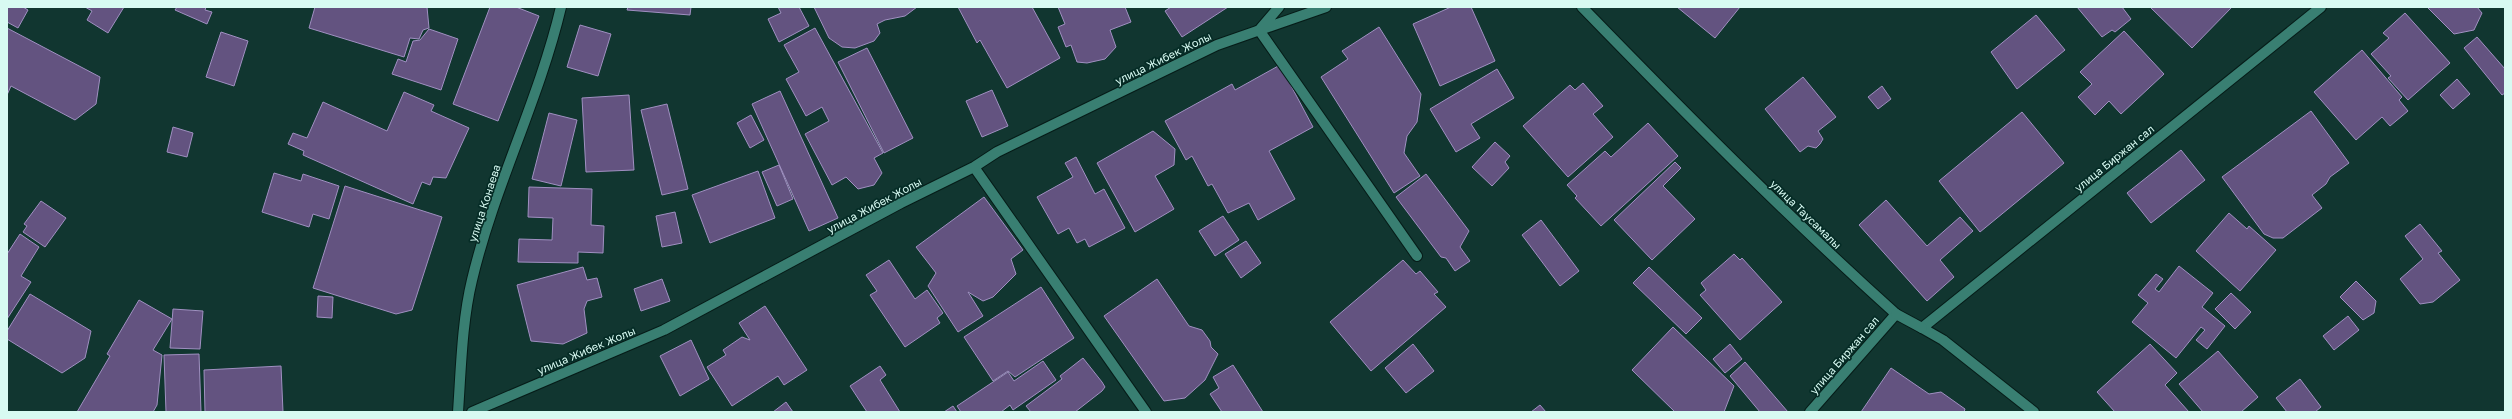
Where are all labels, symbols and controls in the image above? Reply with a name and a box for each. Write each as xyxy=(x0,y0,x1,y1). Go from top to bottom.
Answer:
street label: улица Жибек Жолы xyxy=(1113,29,1213,87)
street label: улица Биржан сал xyxy=(2072,122,2156,194)
street label: улица Конаева xyxy=(465,163,503,243)
street label: улица Жибек Жолы xyxy=(824,174,924,236)
street label: улица Таусамалы xyxy=(1768,177,1844,251)
street label: улица Биржан сал xyxy=(1807,314,1881,396)
street label: улица Жибек Жолы xyxy=(535,323,637,377)

